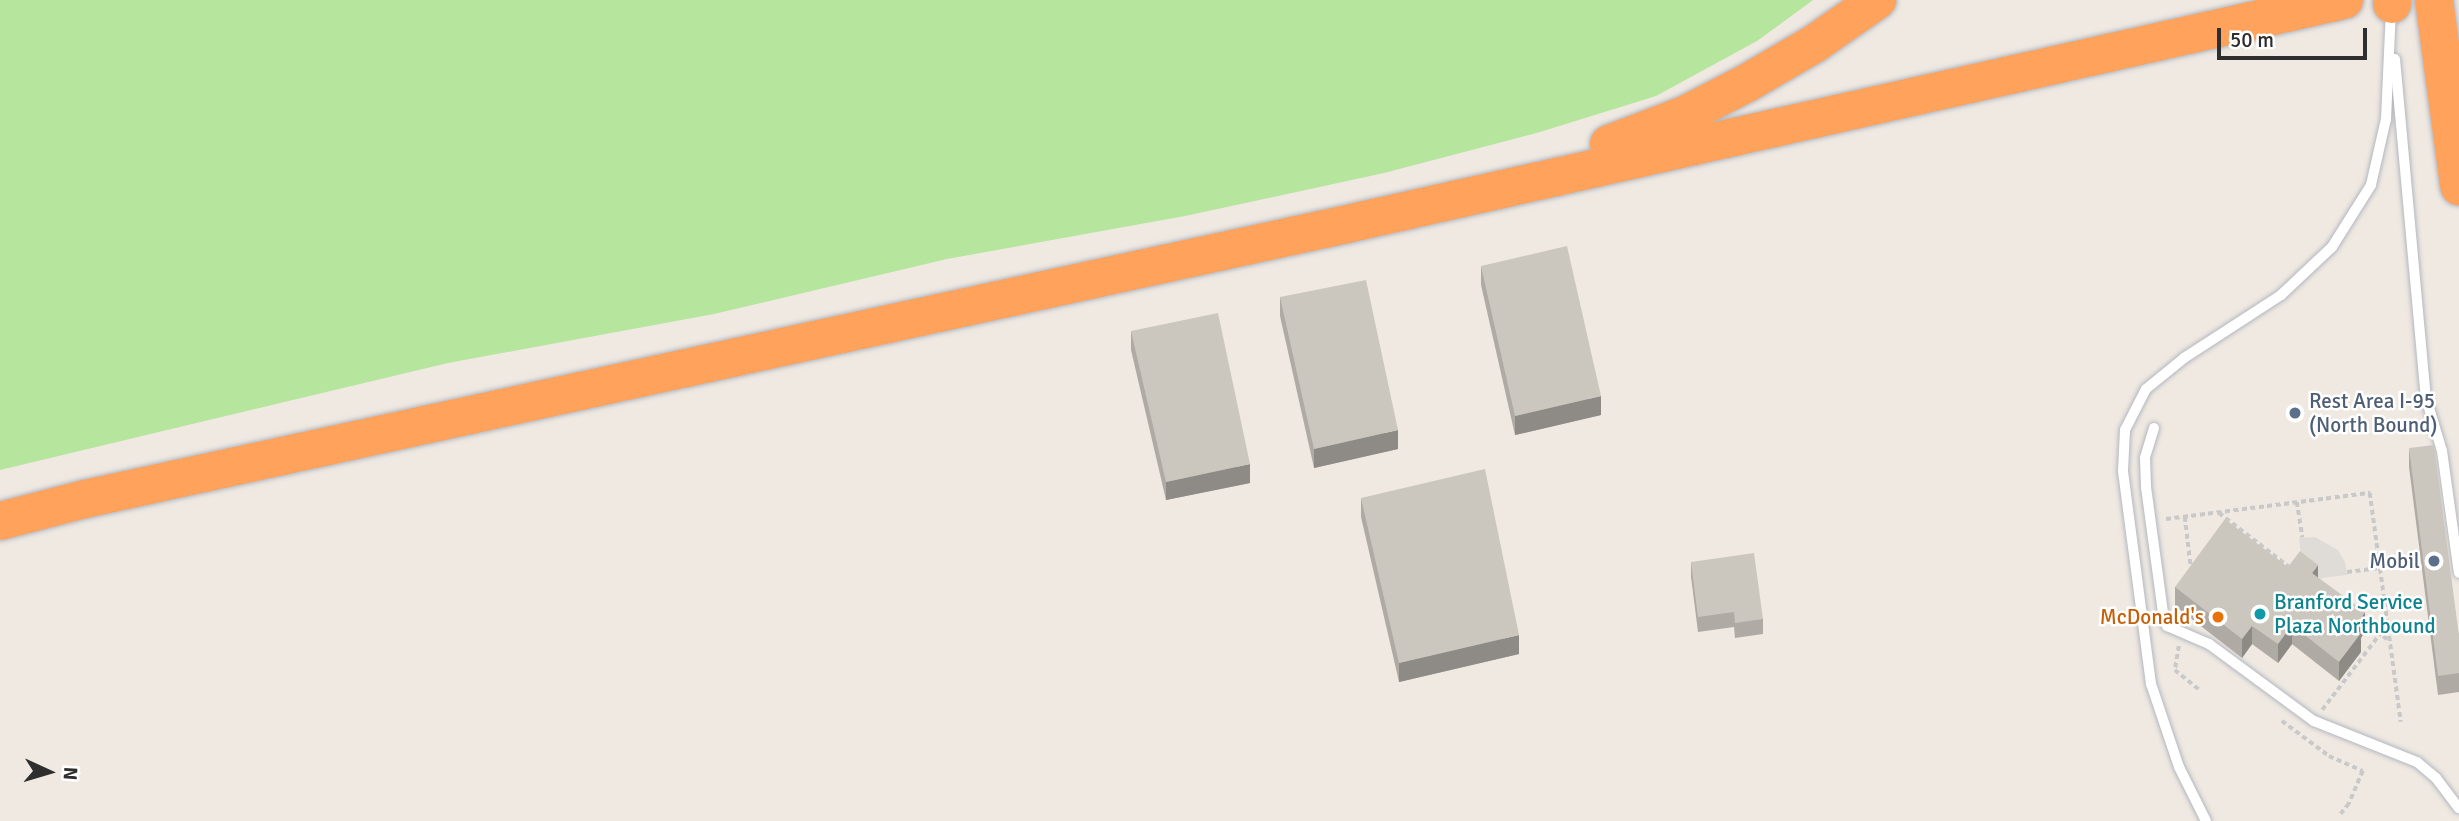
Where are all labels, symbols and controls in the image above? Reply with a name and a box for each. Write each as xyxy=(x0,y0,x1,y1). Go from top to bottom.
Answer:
scale bar xyxy=(2221,14,2372,58)
text: 50 m xyxy=(2230,27,2274,53)
place label: Rest Area I-95 (North Bound) xyxy=(2309,388,2437,438)
marker: Rest Area I-95 (North Bound) xyxy=(2287,405,2303,421)
place label: Mobil xyxy=(2369,548,2420,574)
marker: Mobil xyxy=(2426,553,2442,569)
place label: Branford Service Plaza Northbound xyxy=(2274,589,2436,639)
place label: McDonald's xyxy=(2100,604,2204,630)
marker: Branford Service Plaza Northbound xyxy=(2252,606,2268,622)
marker: McDonald's xyxy=(2210,609,2226,625)
north arrow xyxy=(14,737,84,807)
text: N xyxy=(58,766,82,781)

